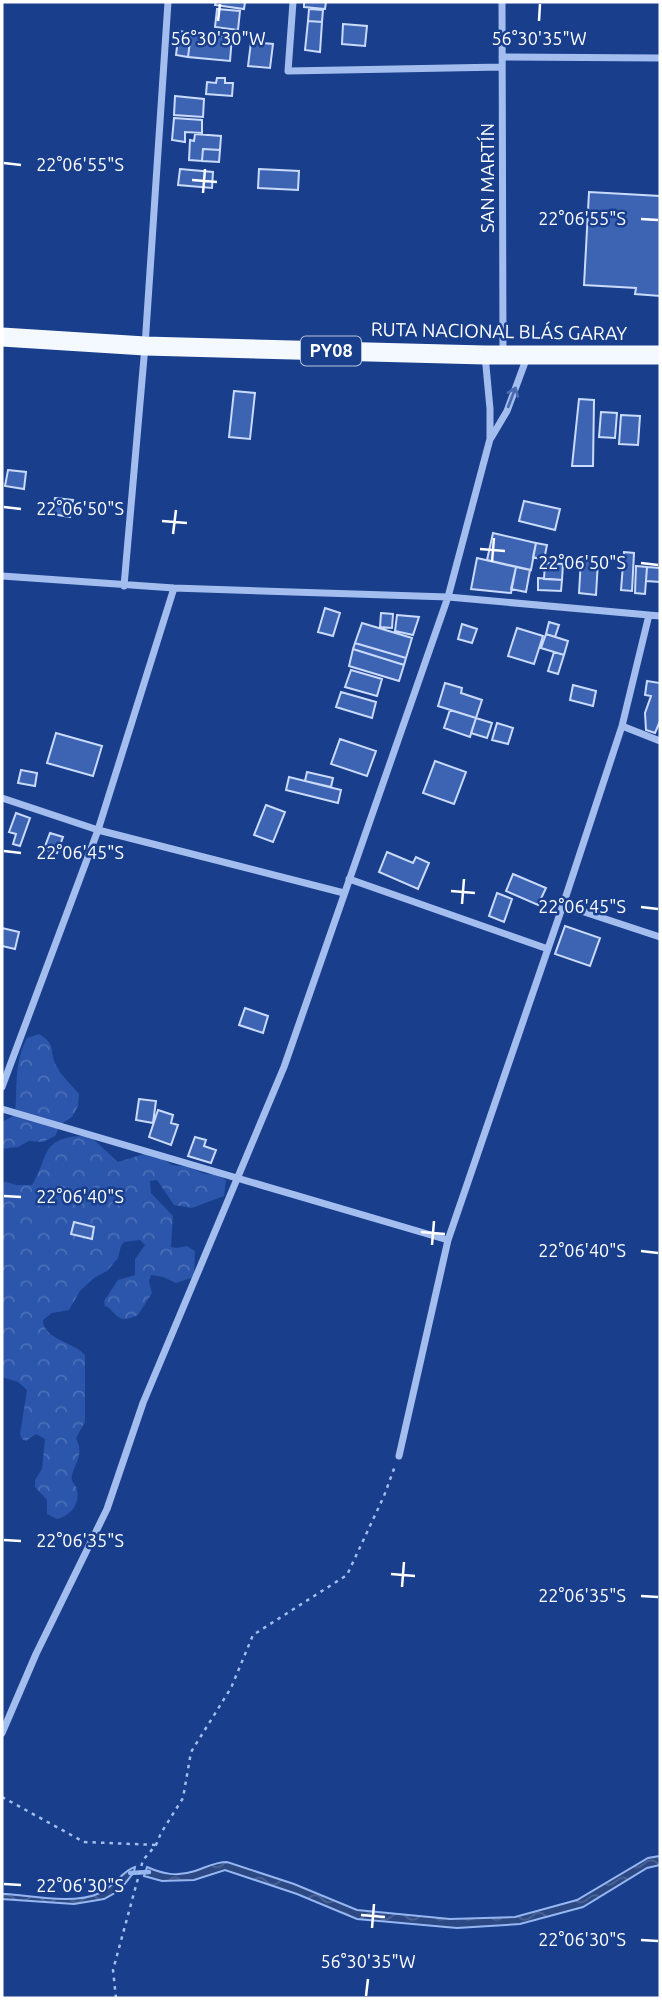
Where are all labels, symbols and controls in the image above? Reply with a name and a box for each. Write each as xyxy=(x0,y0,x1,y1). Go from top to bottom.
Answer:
text: 56°30'30"W xyxy=(170,28,266,48)
text: 56°30'35"W xyxy=(491,28,587,48)
street label: SAN MARTÍN xyxy=(476,123,498,233)
text: 22°06'55"S xyxy=(36,154,124,174)
text: 22°06'55"S xyxy=(538,208,626,228)
street label: RUTA NACIONAL BLÁS GARAY xyxy=(371,318,627,344)
road number: PY08 xyxy=(301,337,361,366)
one-way arrow xyxy=(507,387,519,409)
text: 22°06'50"S xyxy=(36,498,124,518)
text: 22°06'50"S xyxy=(538,552,626,572)
text: 22°06'45"S xyxy=(36,842,124,862)
text: 22°06'45"S xyxy=(538,896,626,916)
text: 22°06'40"S xyxy=(36,1186,124,1206)
text: 22°06'40"S xyxy=(538,1240,626,1260)
text: 22°06'35"S xyxy=(36,1530,124,1550)
text: 22°06'35"S xyxy=(538,1585,626,1605)
text: 22°06'30"S xyxy=(36,1875,124,1895)
text: 22°06'30"S xyxy=(538,1929,626,1949)
text: 56°30'35"W xyxy=(320,1951,416,1971)

